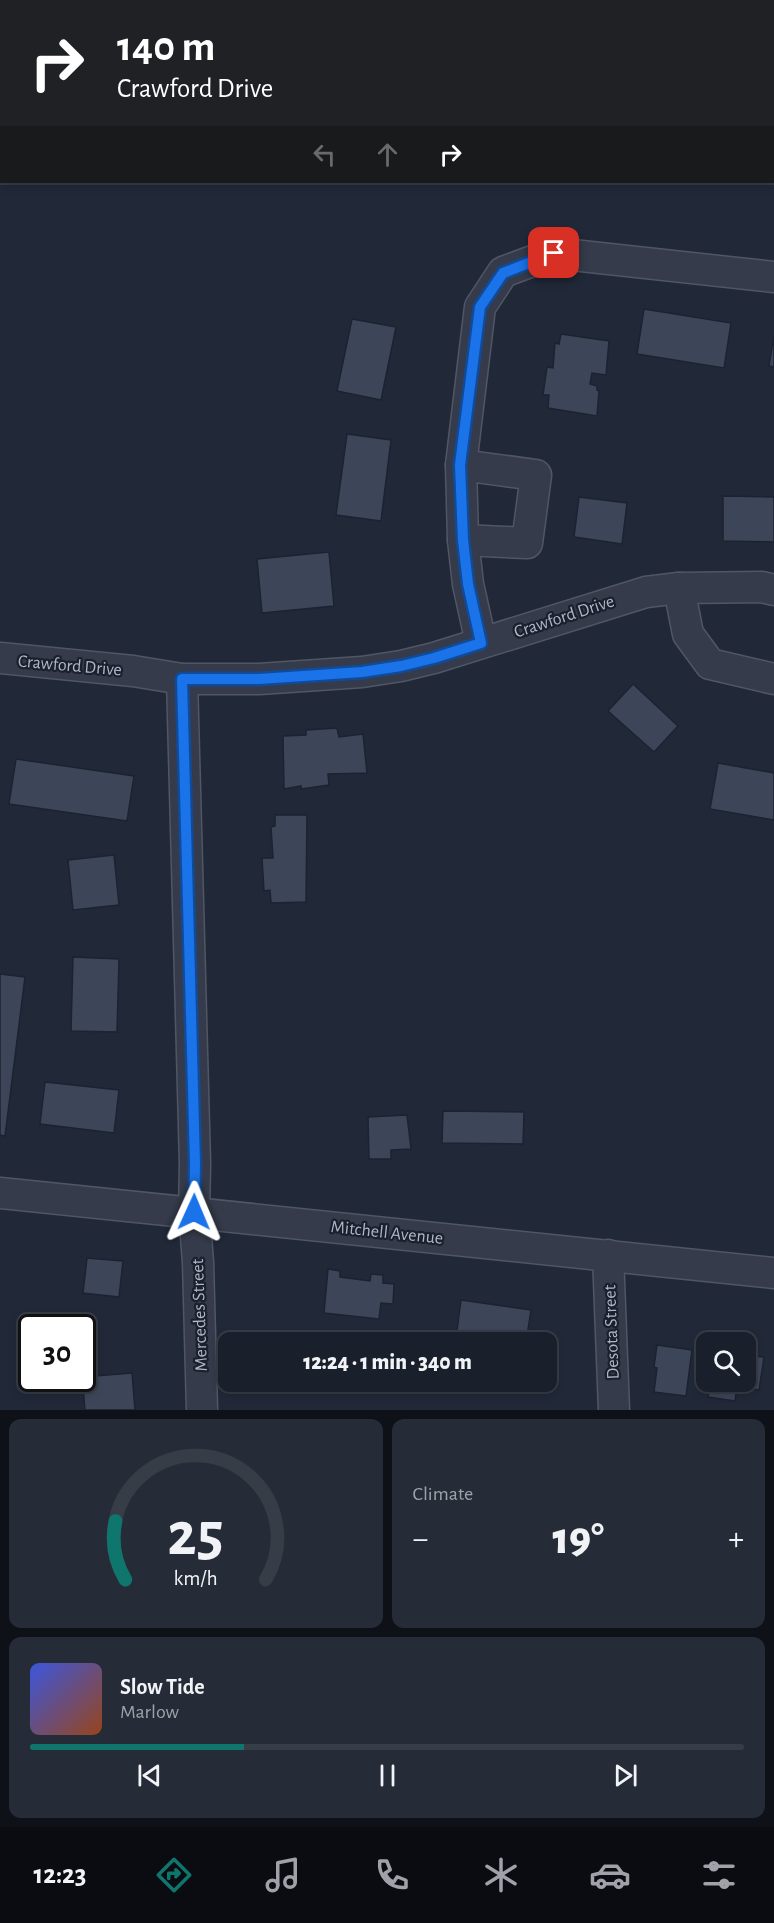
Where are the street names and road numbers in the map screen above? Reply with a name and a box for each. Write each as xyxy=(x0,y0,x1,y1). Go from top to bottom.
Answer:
street label: Crawford Drive xyxy=(512,592,617,642)
street label: Crawford Drive xyxy=(17,652,123,680)
street label: Mitchell Avenue xyxy=(330,1218,444,1248)
street label: Mercedes Street xyxy=(189,1258,211,1372)
street label: Desota Street xyxy=(601,1284,623,1380)

